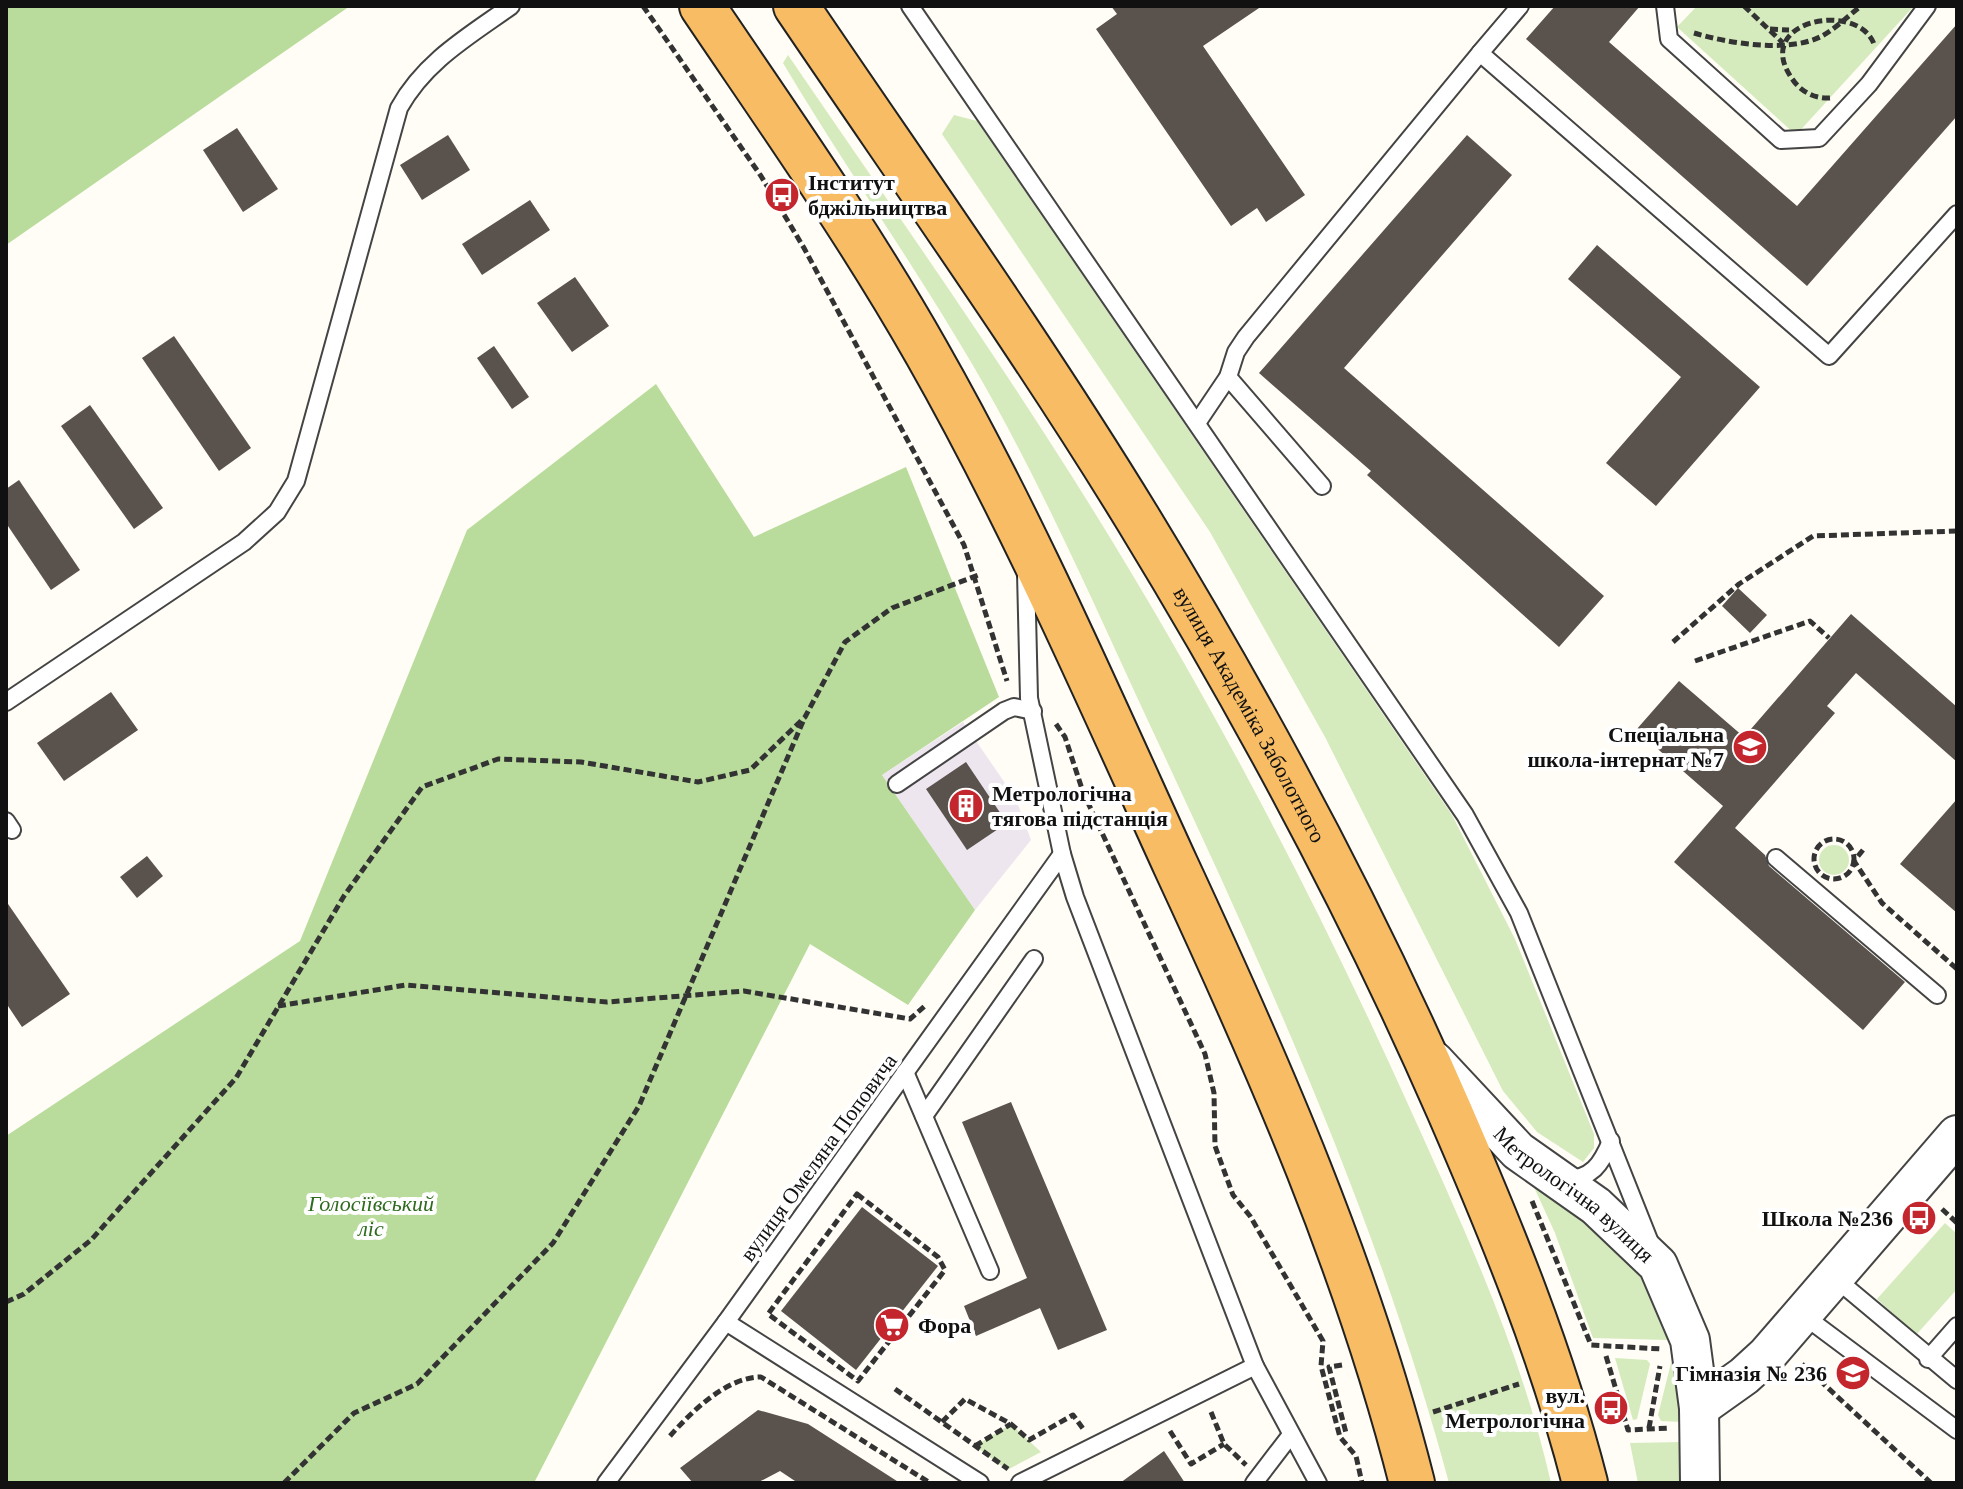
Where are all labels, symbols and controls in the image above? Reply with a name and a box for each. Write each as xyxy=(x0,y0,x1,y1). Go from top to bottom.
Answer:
place label: Інститут бджільництва xyxy=(808,170,947,220)
bus stop icon: Інститут бджільництва xyxy=(763,176,801,214)
street label: вулиця Академіка Заболотного xyxy=(1169,582,1331,847)
place label: Спеціальна школа-інтернат №7 xyxy=(1528,722,1724,772)
school or university icon: Спеціальна школа-інтернат №7 xyxy=(1731,728,1769,766)
place label: Метрологічна тягова підстанція xyxy=(992,781,1168,831)
building icon: Метрологічна тягова підстанція xyxy=(947,787,985,825)
street label: вулиця Омеляна Поповича xyxy=(735,1049,902,1266)
street label: Метрологічна вулиця xyxy=(1489,1121,1659,1268)
park label: Голосіївський ліс xyxy=(307,1191,434,1241)
bus stop icon: Школа №236 xyxy=(1900,1199,1938,1237)
place label: Школа №236 xyxy=(1762,1206,1893,1231)
supermarket icon: Фора xyxy=(873,1306,911,1344)
place label: Фора xyxy=(918,1313,971,1338)
school or university icon: Гімназія № 236 xyxy=(1834,1354,1872,1392)
place label: Гімназія № 236 xyxy=(1675,1361,1827,1386)
place label: вул. Метрологічна xyxy=(1445,1383,1585,1433)
bus stop icon: вул. Метрологічна xyxy=(1592,1389,1630,1427)

